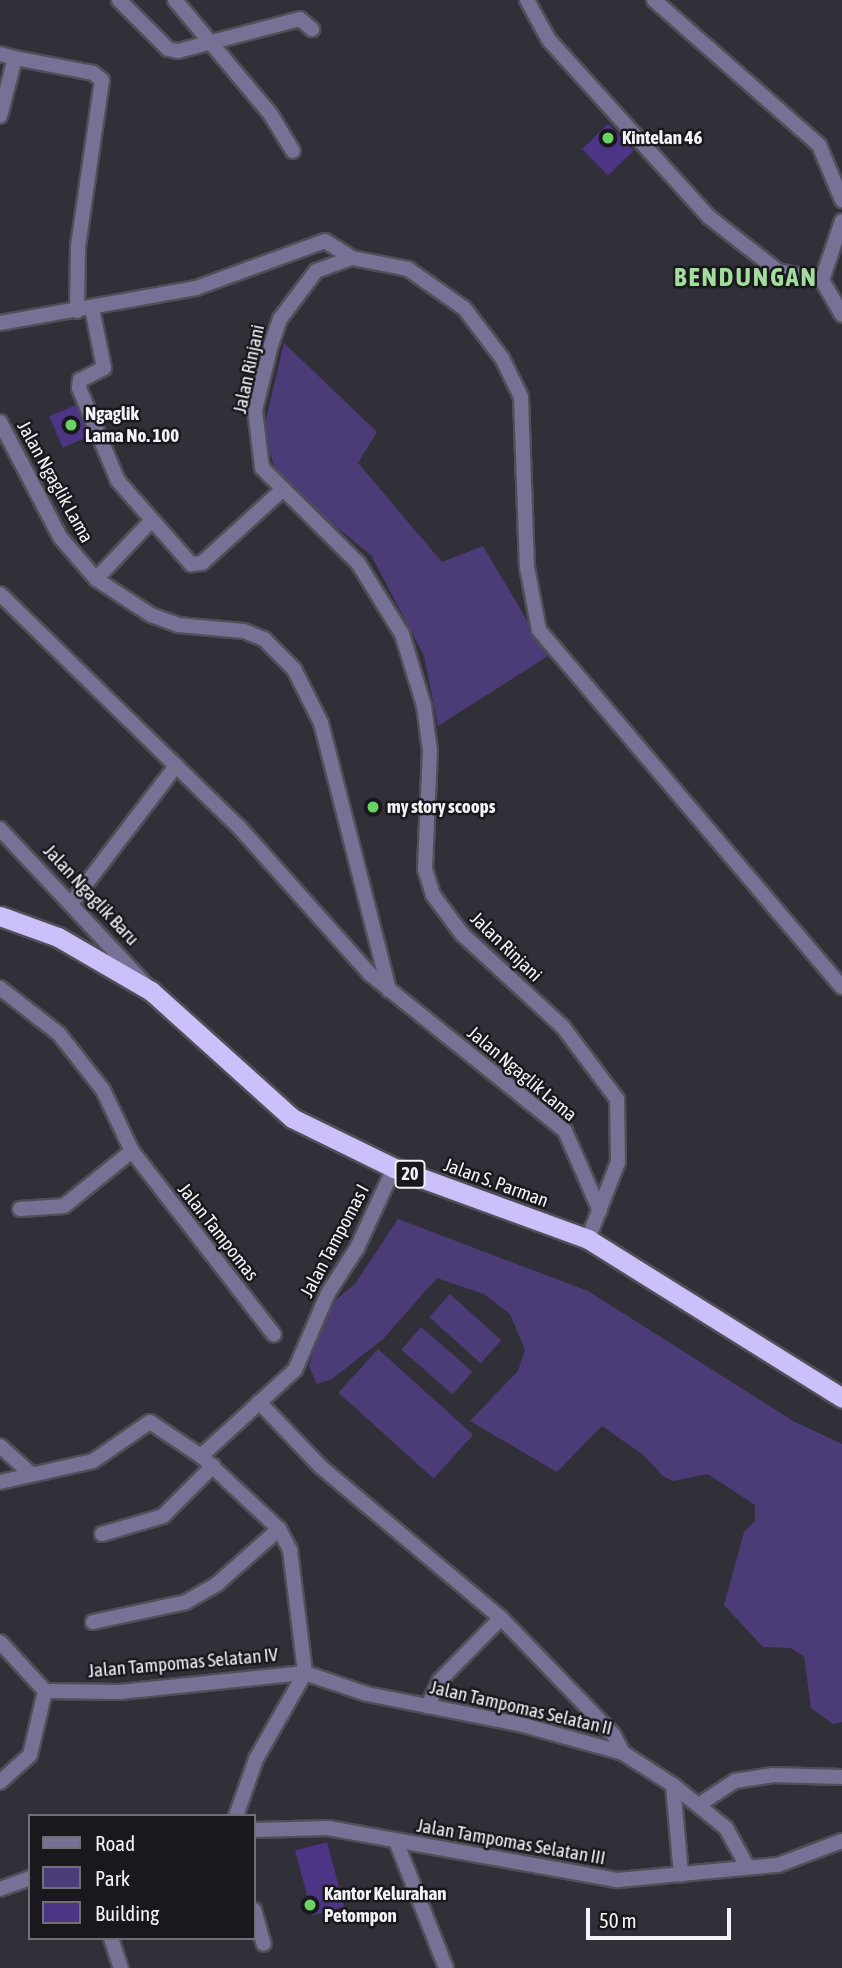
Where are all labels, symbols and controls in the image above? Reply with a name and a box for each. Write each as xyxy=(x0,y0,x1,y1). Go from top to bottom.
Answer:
place label: Kintelan 46 xyxy=(622,127,702,149)
marker: Kintelan 46 xyxy=(600,130,616,146)
district label: BENDUNGAN xyxy=(675,262,817,294)
street label: Jalan Rinjani xyxy=(228,322,270,416)
place label: Ngaglik Lama No. 100 xyxy=(85,403,179,447)
street label: Jalan Ngaglik Lama xyxy=(12,417,98,547)
marker: Ngaglik Lama No. 100 xyxy=(63,417,79,433)
place label: my story scoops xyxy=(387,796,495,818)
marker: my story scoops xyxy=(365,799,381,815)
street label: Jalan Ngaglik Baru xyxy=(38,840,144,950)
street label: Jalan Rinjani xyxy=(466,907,546,987)
street label: Jalan Ngaglik Lama xyxy=(463,1022,581,1126)
street label: Jalan S. Parman xyxy=(441,1154,551,1212)
road number: 20 xyxy=(394,1160,426,1189)
street label: Jalan Tampomas xyxy=(173,1179,263,1285)
street label: Jalan Tampomas I xyxy=(296,1181,374,1301)
street label: Jalan Tampomas Selatan IV xyxy=(87,1643,279,1683)
street label: Jalan Tampomas Selatan II xyxy=(428,1676,614,1740)
legend xyxy=(28,1814,256,1940)
street label: Jalan Tampomas Selatan III xyxy=(415,1814,607,1870)
text: Road xyxy=(95,1831,135,1855)
text: Park xyxy=(95,1866,130,1890)
place label: Kantor Kelurahan Petompon xyxy=(324,1883,446,1927)
scale bar xyxy=(590,1895,735,1939)
marker: Kantor Kelurahan Petompon xyxy=(302,1897,318,1913)
text: Building xyxy=(95,1901,159,1925)
text: 50 m xyxy=(599,1908,637,1932)

